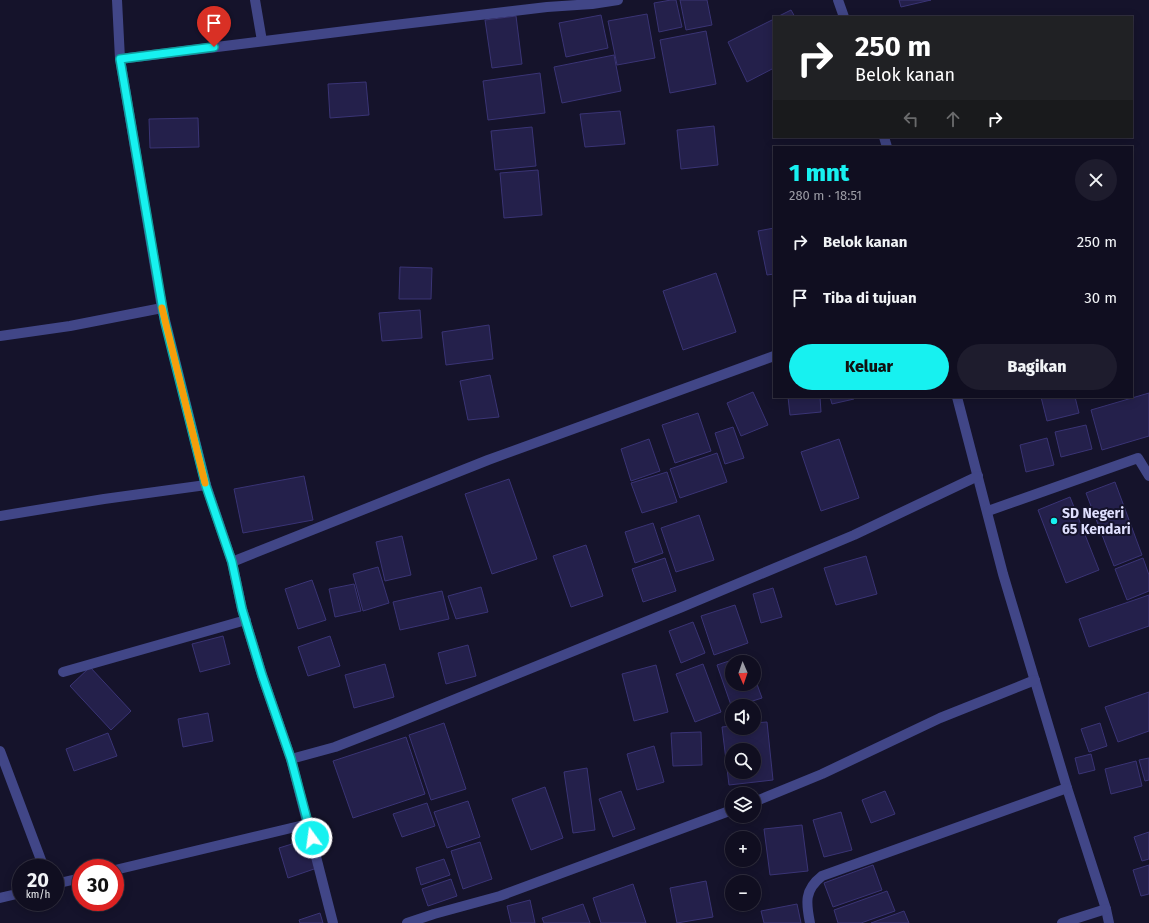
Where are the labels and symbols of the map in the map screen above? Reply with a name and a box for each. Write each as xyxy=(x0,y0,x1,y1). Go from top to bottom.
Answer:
pin xyxy=(197,6,231,47)
place label: SD Negeri 65 Kendari xyxy=(1062,505,1131,538)
marker: SD Negeri 65 Kendari xyxy=(1049,516,1059,526)
north arrow xyxy=(725,655,761,691)
position arrow xyxy=(291,817,333,859)
speed limit sign: 30 xyxy=(72,859,124,911)

